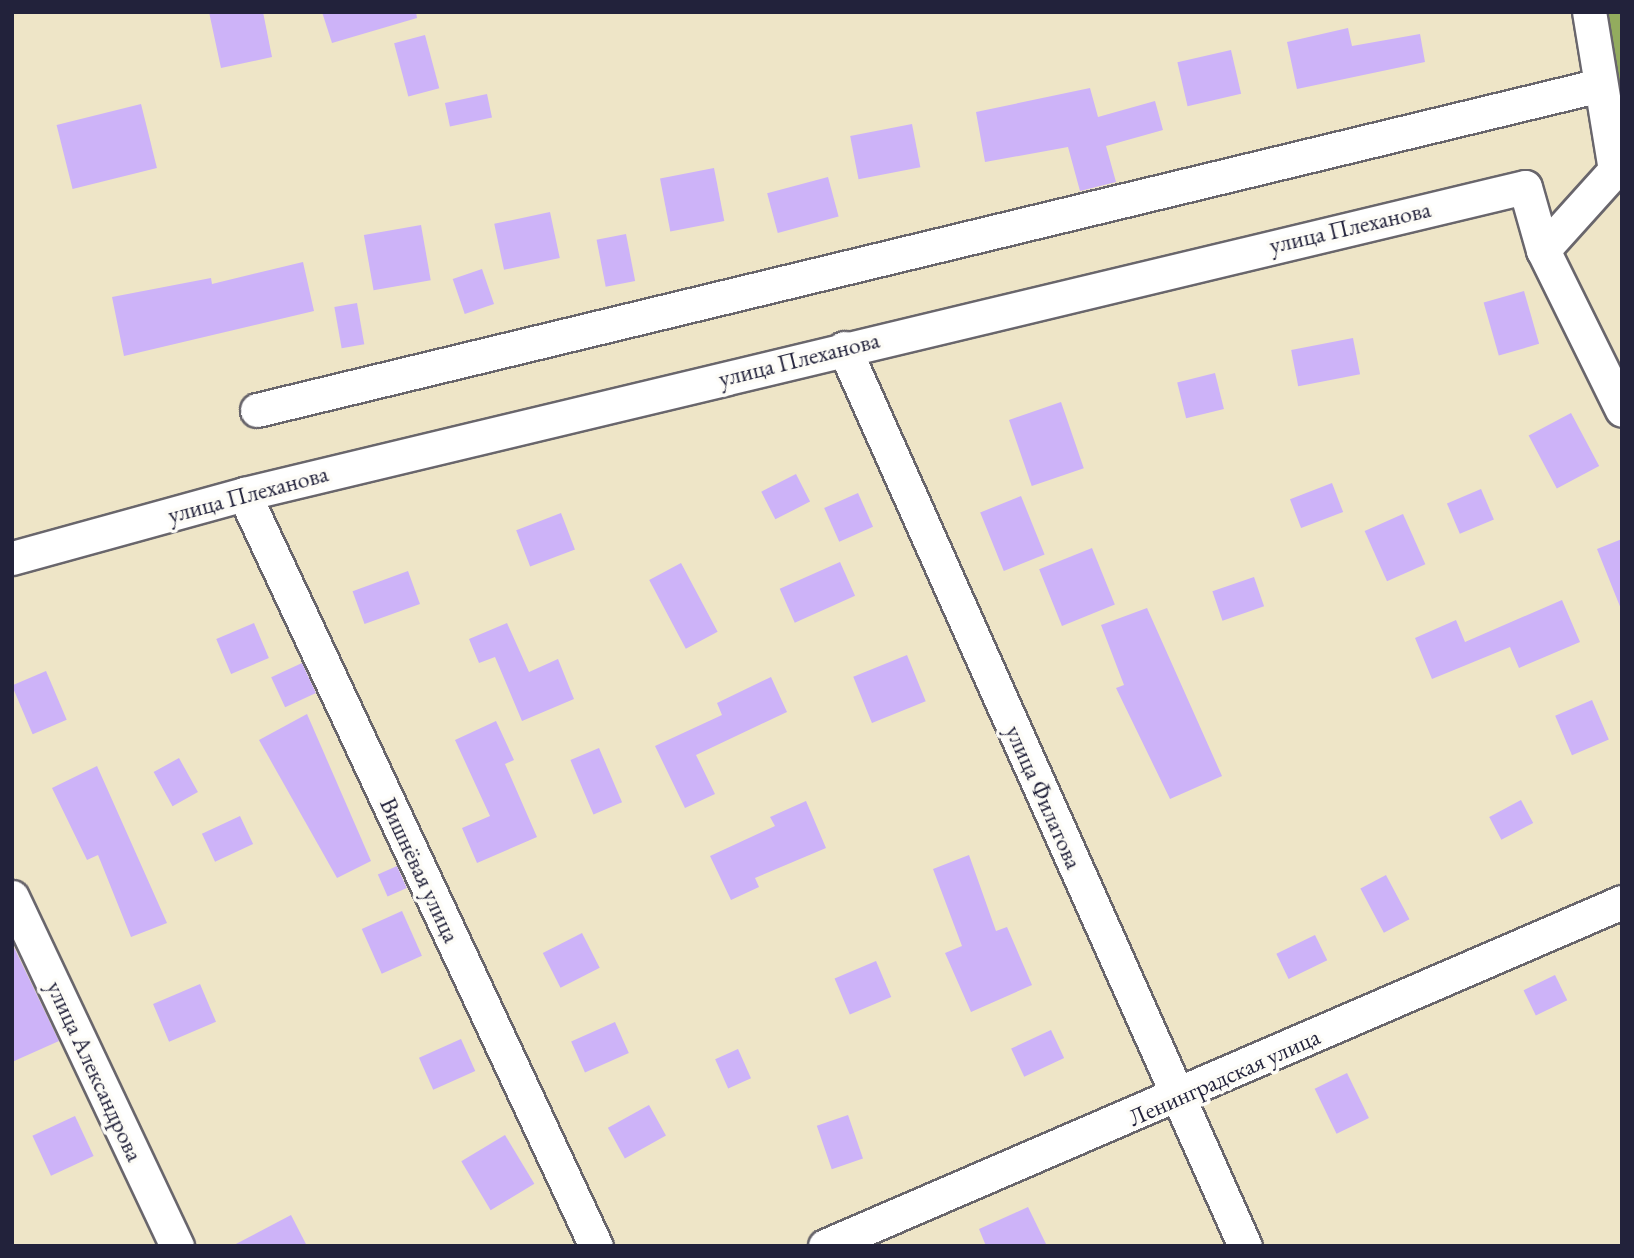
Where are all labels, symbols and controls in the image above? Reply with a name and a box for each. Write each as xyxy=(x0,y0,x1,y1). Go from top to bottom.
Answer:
street label: улица Плеханова xyxy=(1266,194,1434,260)
street label: улица Плеханова xyxy=(716,325,882,393)
street label: улица Плеханова xyxy=(165,459,331,529)
street label: улица Филатова xyxy=(999,721,1089,873)
street label: Вишнёвая улица xyxy=(374,793,466,947)
street label: улица Александрова xyxy=(41,976,149,1166)
street label: Ленинградская улица xyxy=(1124,1022,1324,1132)

